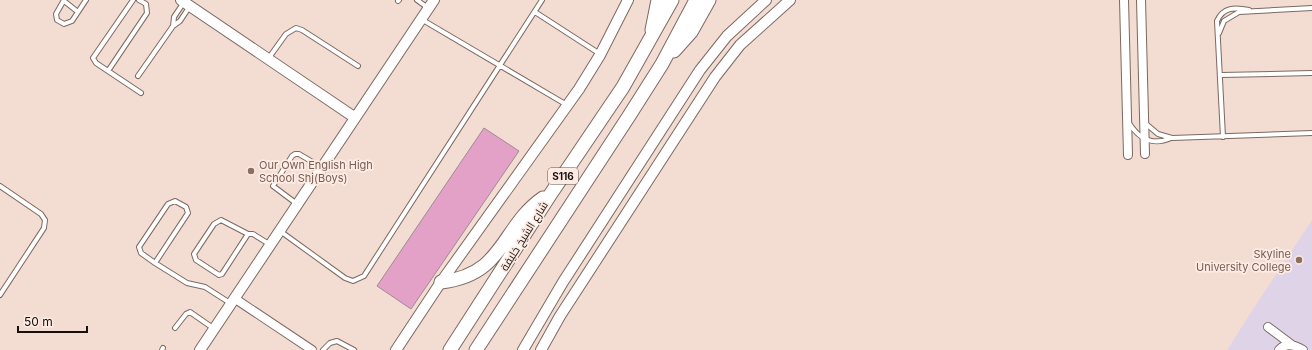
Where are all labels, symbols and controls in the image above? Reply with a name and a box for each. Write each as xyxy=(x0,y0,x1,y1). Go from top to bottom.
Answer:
place label: Our Own English High School Shj(Boys) xyxy=(259,158,373,185)
marker: Our Own English High School Shj(Boys) xyxy=(246,166,256,176)
road number: S116 xyxy=(548,168,578,184)
street label: شارع الشيخ خليفة xyxy=(497,199,552,274)
place label: Skyline University College xyxy=(1196,247,1291,274)
marker: Skyline University College xyxy=(1294,255,1304,265)
scale bar xyxy=(18,308,87,334)
text: 50 m xyxy=(24,314,53,329)

